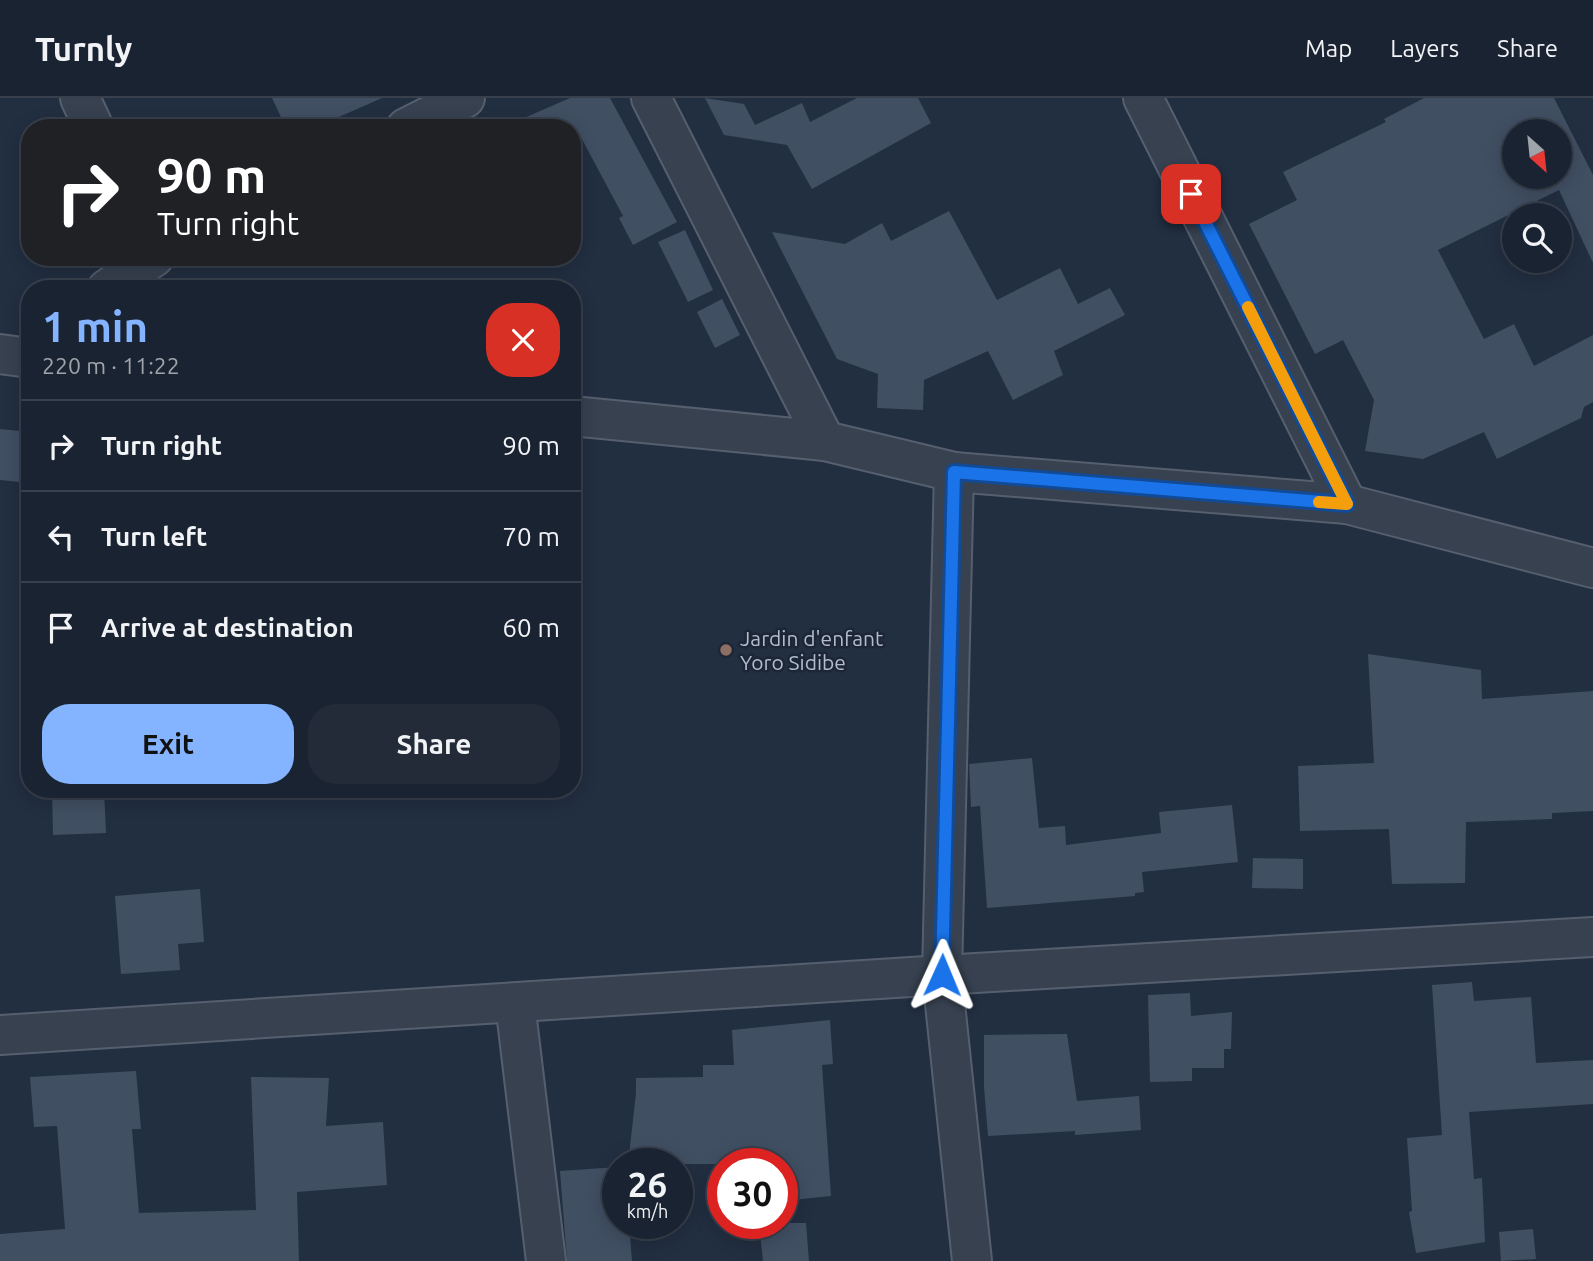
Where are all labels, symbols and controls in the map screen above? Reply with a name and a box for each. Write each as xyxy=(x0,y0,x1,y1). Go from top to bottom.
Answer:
text: Turnly xyxy=(35,30,132,67)
text: Map xyxy=(1305,35,1352,62)
text: Layers xyxy=(1390,35,1459,62)
text: Share xyxy=(1497,35,1558,62)
north arrow xyxy=(1502,119,1572,189)
map controls xyxy=(1502,119,1572,273)
icon: right xyxy=(42,147,133,238)
text: 90 m xyxy=(157,147,266,202)
pin xyxy=(1161,164,1221,224)
icon: arrive xyxy=(1172,175,1210,213)
button: search xyxy=(1502,203,1572,273)
text: Turn right xyxy=(157,205,299,241)
text: 1 min xyxy=(42,303,148,350)
button: close xyxy=(486,303,560,377)
text: 220 m · 11:22 xyxy=(42,353,180,378)
icon: right xyxy=(42,427,80,465)
text: Turn right xyxy=(101,431,222,460)
text: 90 m xyxy=(502,431,560,460)
icon: left xyxy=(42,518,80,556)
text: Turn left xyxy=(101,522,207,551)
text: 70 m xyxy=(502,522,560,551)
icon: arrive xyxy=(42,609,80,647)
text: Arrive at destination xyxy=(101,613,354,642)
text: 60 m xyxy=(502,613,560,642)
place label: Jardin d'enfant Yoro Sidibe xyxy=(740,626,883,674)
marker: Jardin d'enfant Yoro Sidibe xyxy=(718,642,734,658)
button: Exit xyxy=(42,704,294,784)
button: Share xyxy=(308,704,560,784)
position arrow xyxy=(905,938,979,1012)
speed limit sign: 30 xyxy=(707,1148,798,1239)
text: 26 xyxy=(628,1164,667,1204)
text: km/h xyxy=(627,1201,668,1221)

